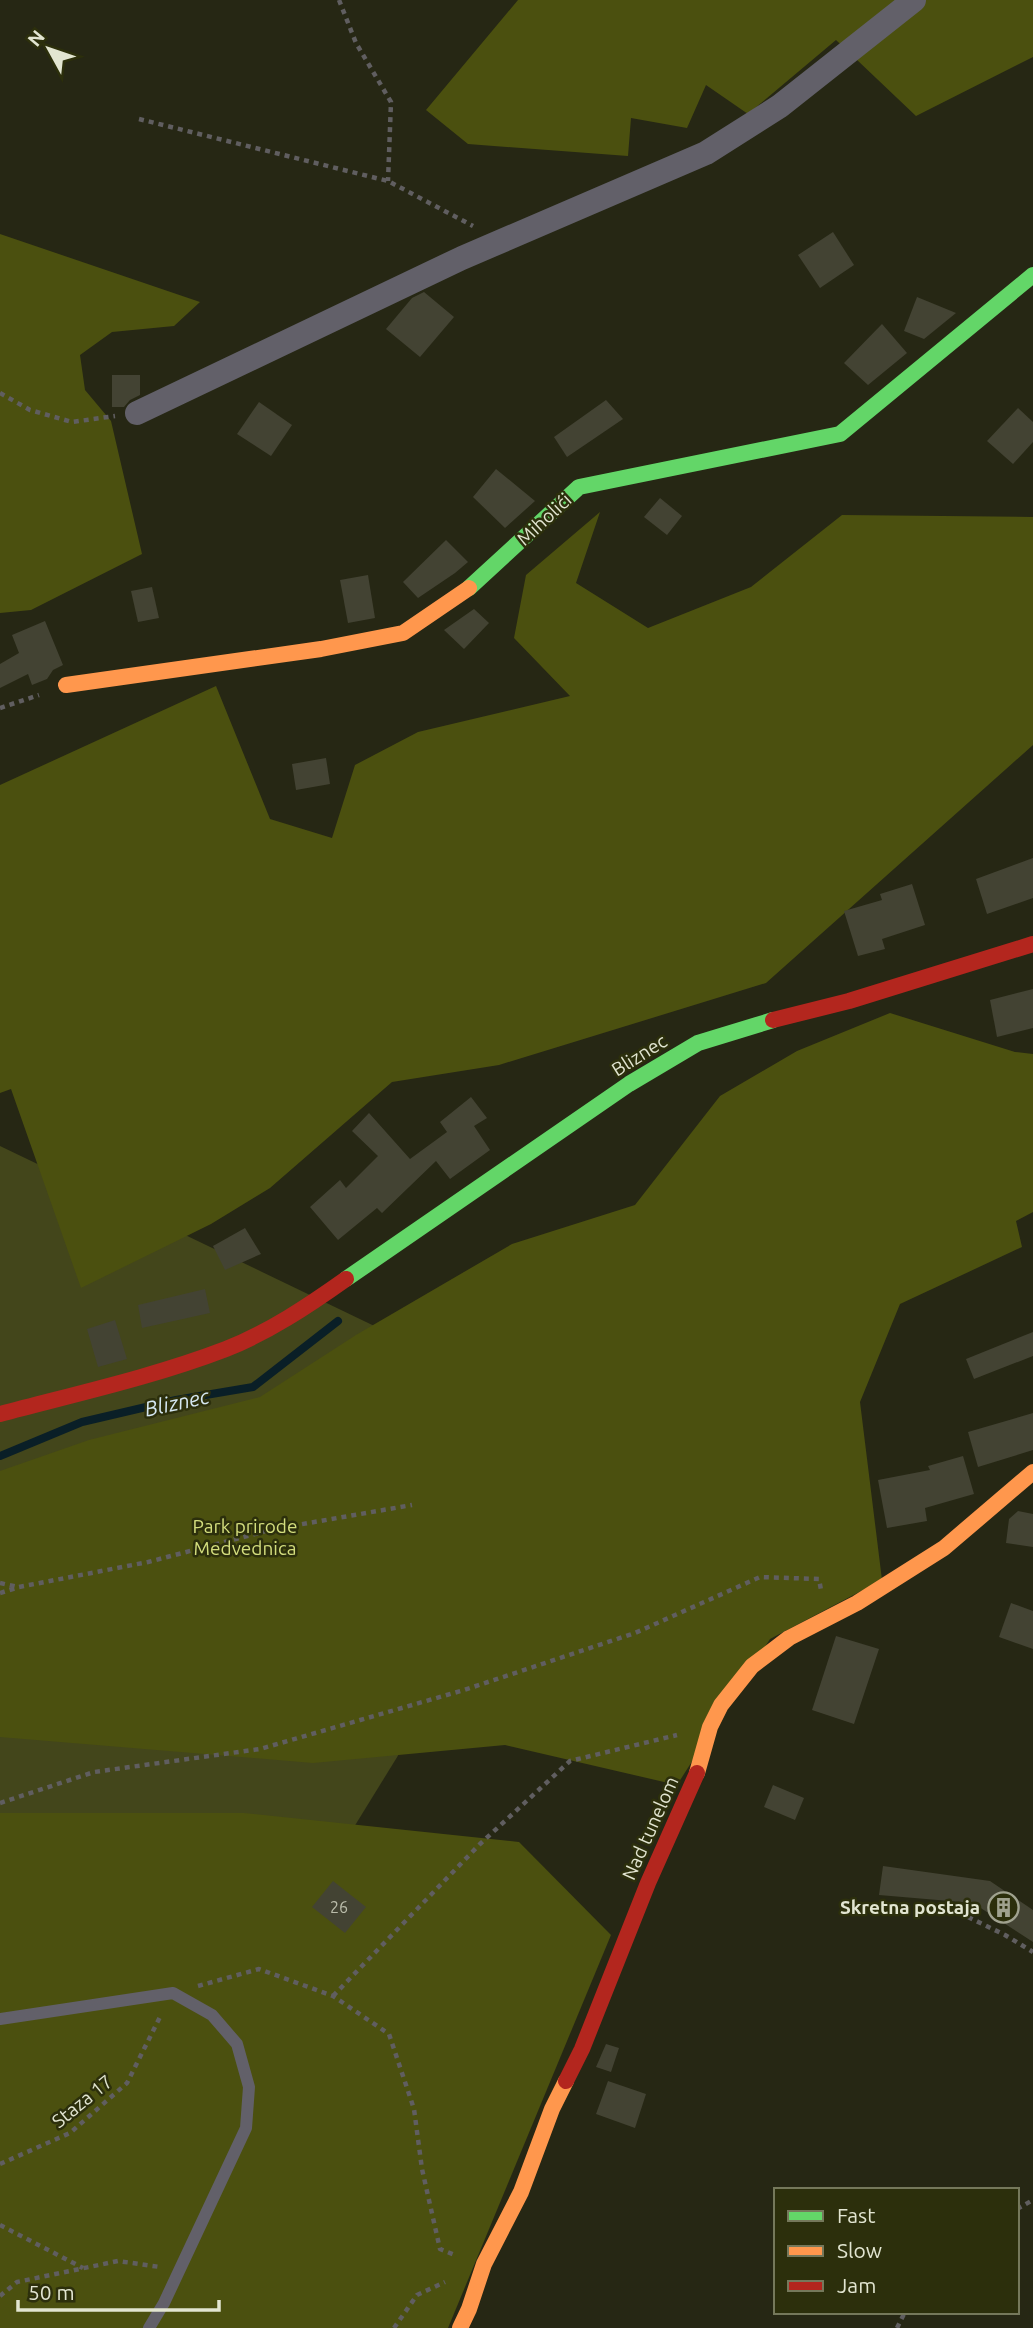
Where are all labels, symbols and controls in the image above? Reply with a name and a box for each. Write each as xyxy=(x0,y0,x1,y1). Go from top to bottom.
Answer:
north arrow xyxy=(14,14,84,84)
text: N xyxy=(23,26,49,51)
street label: Miholići xyxy=(512,488,576,550)
street label: Bliznec xyxy=(607,1030,671,1080)
water label: Bliznec xyxy=(142,1383,212,1421)
park label: Park prirode Medvednica xyxy=(193,1515,297,1559)
street label: Nad tunelom xyxy=(617,1773,683,1883)
building icon: Skretna postaja xyxy=(986,1890,1020,1924)
place label: Skretna postaja xyxy=(840,1896,980,1918)
house number: 26 xyxy=(330,1898,348,1916)
street label: Staza 17 xyxy=(47,2070,117,2132)
legend xyxy=(774,2188,1019,2314)
text: Fast xyxy=(837,2203,875,2227)
text: Slow xyxy=(837,2238,882,2262)
scale bar xyxy=(18,2268,219,2312)
text: Jam xyxy=(837,2273,876,2297)
text: 50 m xyxy=(28,2280,75,2304)

